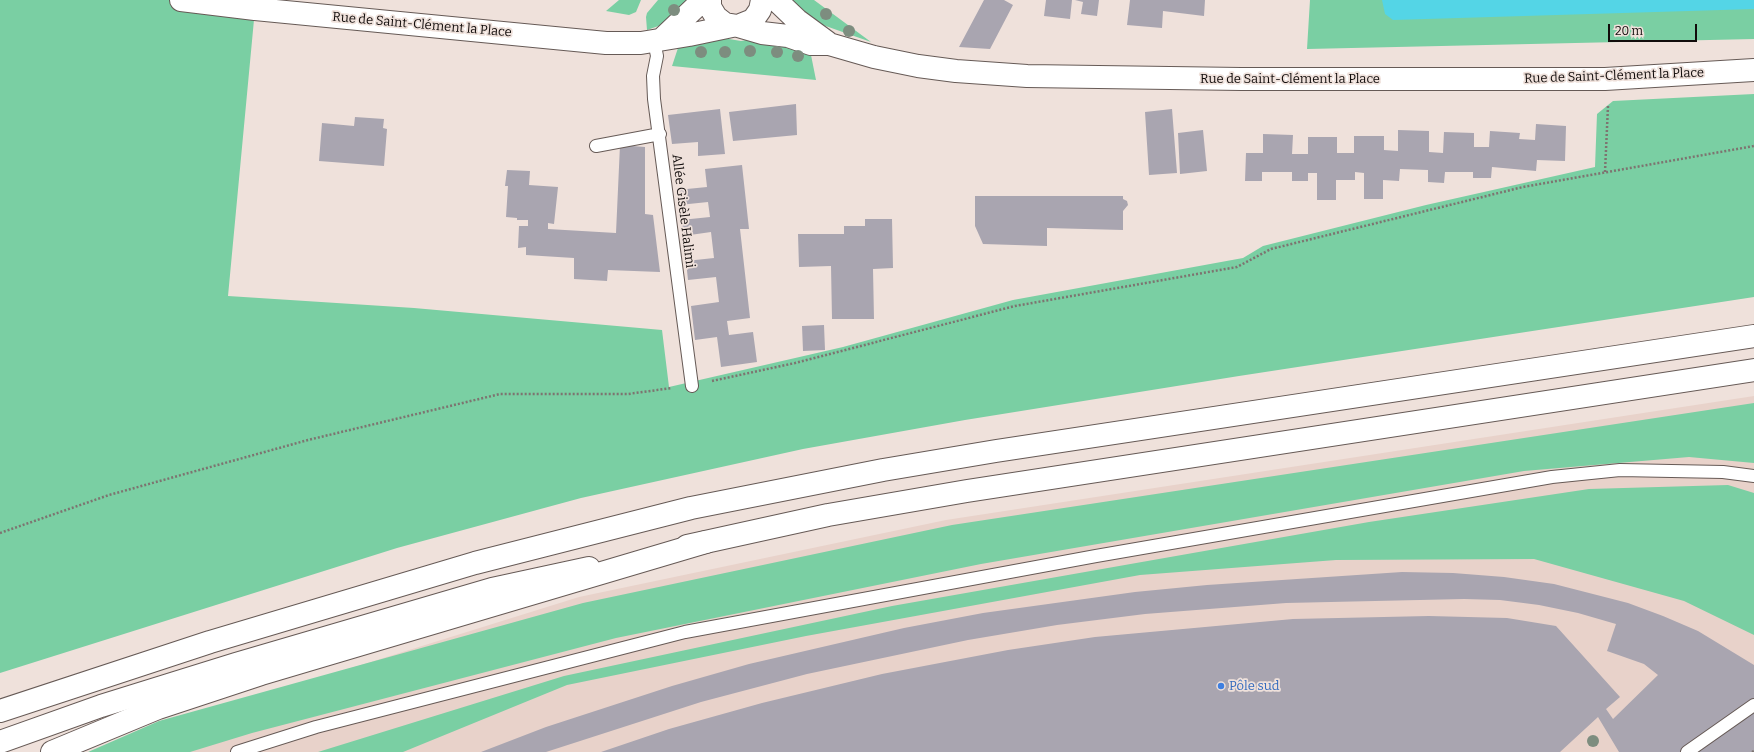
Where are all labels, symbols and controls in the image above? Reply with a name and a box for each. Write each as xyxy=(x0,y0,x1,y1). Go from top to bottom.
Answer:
street label: Rue de Saint-Clément la Place xyxy=(332,9,512,41)
scale bar xyxy=(1610,16,1699,42)
text: 20 m xyxy=(1615,24,1643,38)
street label: Rue de Saint-Clément la Place xyxy=(1524,65,1704,87)
street label: Rue de Saint-Clément la Place xyxy=(1200,71,1380,87)
street label: Allée Gisèle Halimi xyxy=(668,153,698,269)
place label: Pôle sud xyxy=(1229,678,1279,694)
marker: Pôle sud xyxy=(1216,681,1226,691)

